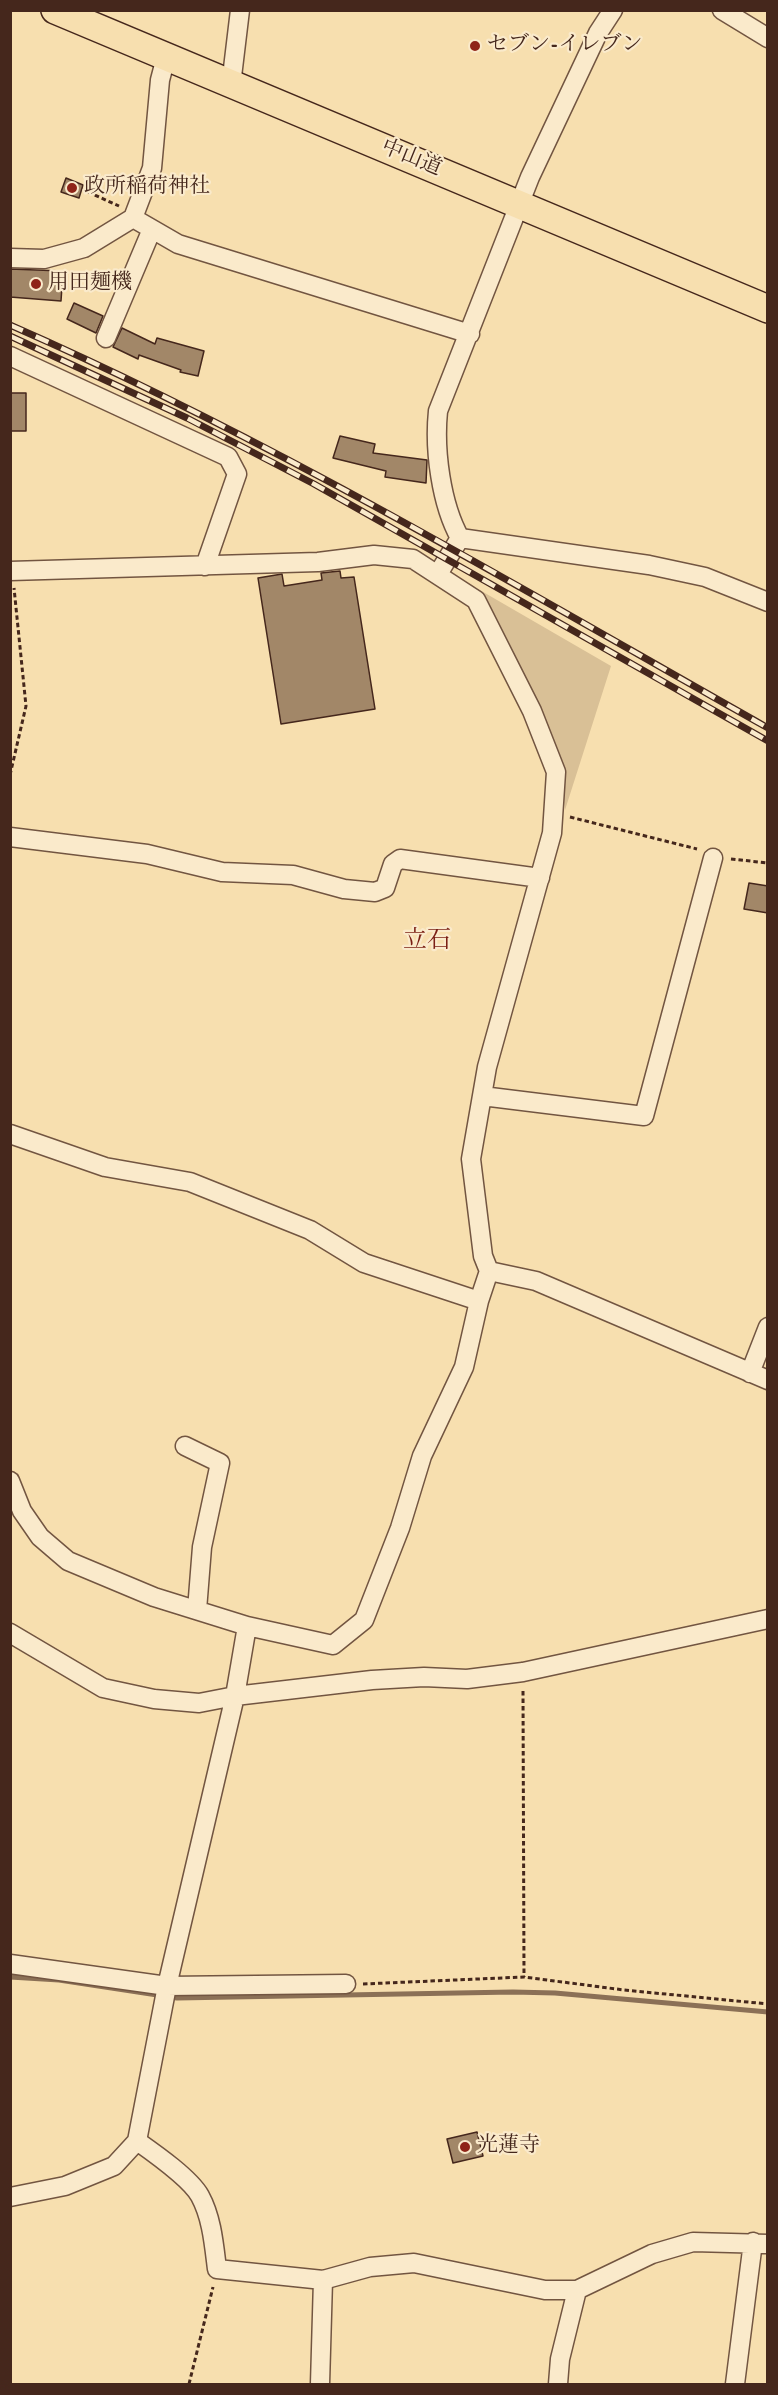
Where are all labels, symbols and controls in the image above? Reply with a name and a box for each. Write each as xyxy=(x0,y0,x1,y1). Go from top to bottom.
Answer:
place label: セブン-イレブン xyxy=(487,33,643,59)
marker: セブン-イレブン xyxy=(468,39,482,53)
street label: 中山道 xyxy=(377,136,445,182)
place label: 政所稲荷神社 xyxy=(84,175,210,201)
marker: 政所稲荷神社 xyxy=(65,181,79,195)
place label: 用田麺機 xyxy=(48,271,132,297)
marker: 用田麺機 xyxy=(29,277,43,291)
district label: 立石 xyxy=(403,928,451,956)
place label: 光蓮寺 xyxy=(477,2134,540,2160)
marker: 光蓮寺 xyxy=(458,2140,472,2154)

